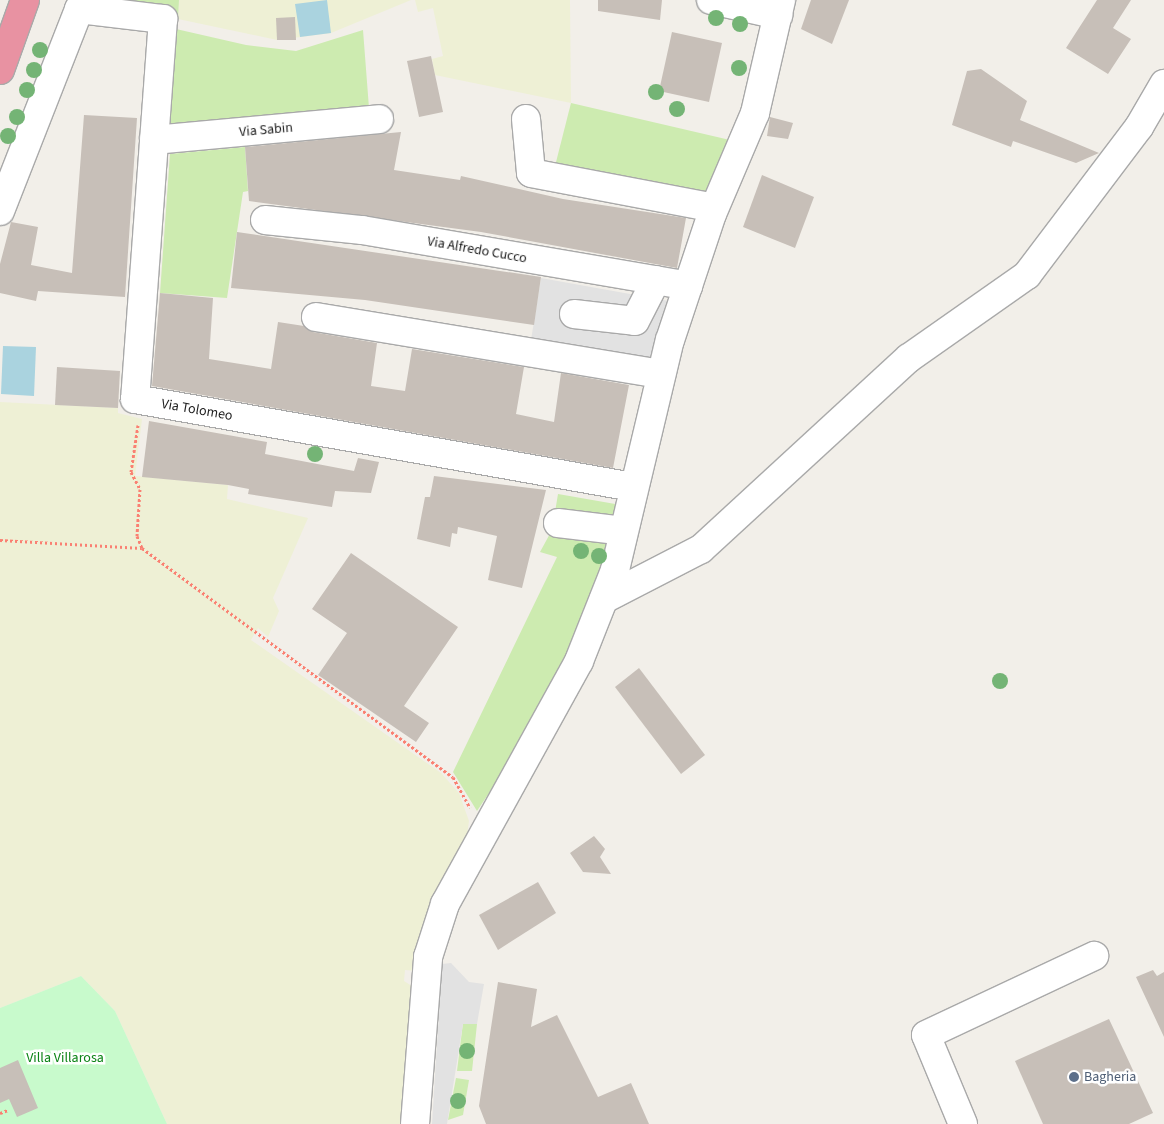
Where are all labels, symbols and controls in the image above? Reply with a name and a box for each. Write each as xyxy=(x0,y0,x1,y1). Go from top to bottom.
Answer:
street label: Via Sabin xyxy=(238,119,294,141)
street label: Via Alfredo Cucco xyxy=(426,233,528,267)
street label: Via Tolomeo xyxy=(160,395,234,425)
park label: Villa Villarosa xyxy=(26,1050,104,1066)
place label: Bagheria xyxy=(1084,1069,1136,1085)
marker: Bagheria xyxy=(1068,1071,1080,1083)

